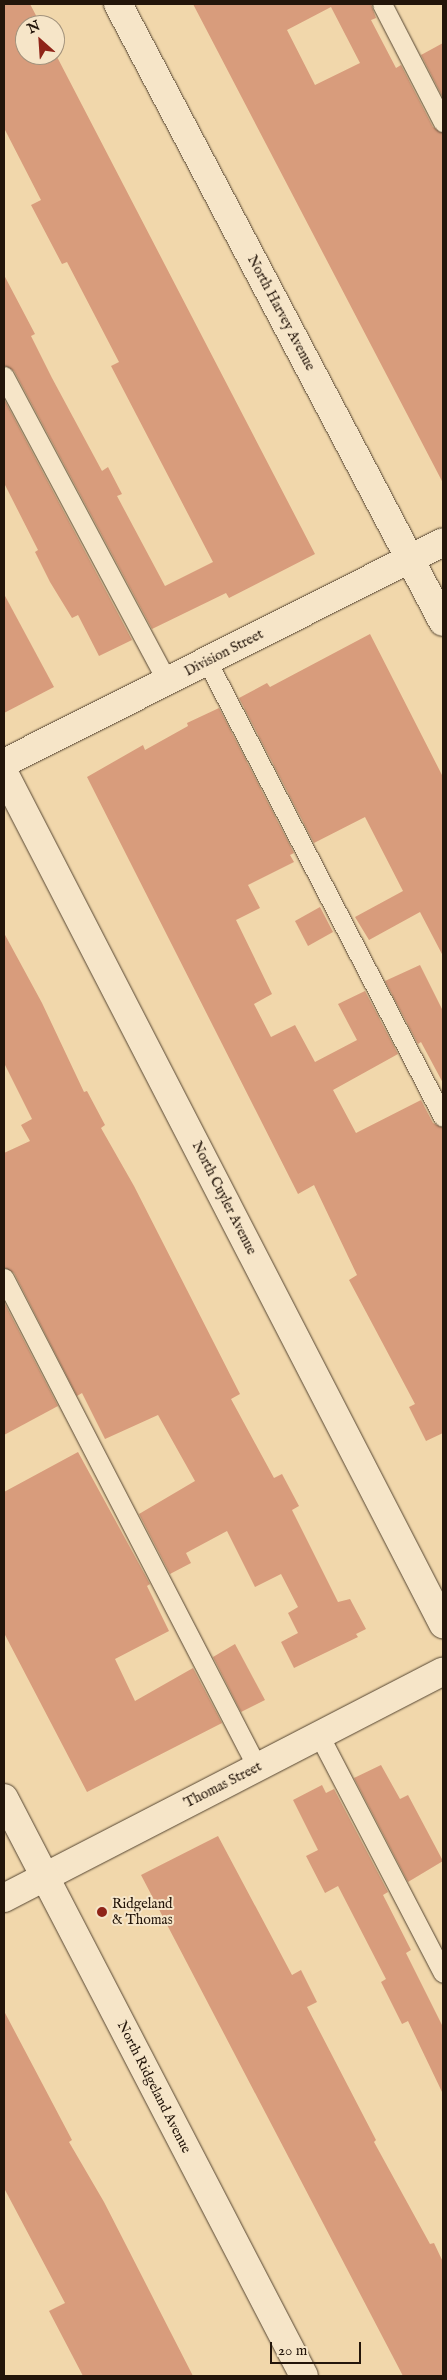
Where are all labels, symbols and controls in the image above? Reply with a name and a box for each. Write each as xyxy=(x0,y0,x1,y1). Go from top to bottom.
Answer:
north arrow xyxy=(15,15,65,65)
text: N xyxy=(24,17,43,38)
street label: North Harvey Avenue xyxy=(243,252,319,374)
street label: Division Street xyxy=(182,626,266,680)
street label: North Cuyler Avenue xyxy=(188,1139,260,1257)
street label: Thomas Street xyxy=(181,1758,265,1812)
place label: Ridgeland & Thomas xyxy=(112,1896,173,1928)
marker: Ridgeland & Thomas xyxy=(96,1906,108,1918)
street label: North Ridgeland Avenue xyxy=(113,2018,195,2156)
scale bar xyxy=(272,2332,363,2364)
text: 20 m xyxy=(278,2341,307,2360)

